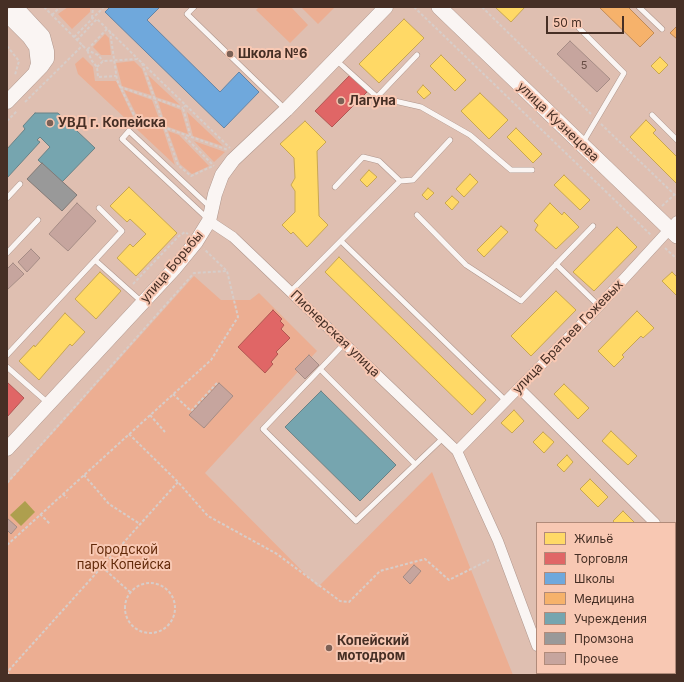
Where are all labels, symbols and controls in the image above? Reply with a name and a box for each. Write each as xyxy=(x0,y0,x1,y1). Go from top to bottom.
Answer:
scale bar xyxy=(548,8,626,34)
text: 50 m xyxy=(553,15,582,30)
place label: Школа №6 xyxy=(238,46,307,62)
marker: Школа №6 xyxy=(225,49,235,59)
house number: 5 xyxy=(581,59,587,73)
street label: улица Кузнецова xyxy=(514,79,602,165)
place label: Лагуна xyxy=(349,93,396,109)
marker: Лагуна xyxy=(336,96,346,106)
place label: УВД г. Копейска xyxy=(58,115,166,131)
marker: УВД г. Копейска xyxy=(45,118,55,128)
street label: улица Борьбы xyxy=(137,228,207,306)
street label: улица Братьев Гожевых xyxy=(509,277,627,397)
street label: Пионерская улица xyxy=(287,287,383,381)
legend xyxy=(536,522,676,674)
text: Жильё xyxy=(574,531,613,546)
park label: Городской парк Копейска xyxy=(77,542,171,573)
text: Торговля xyxy=(574,551,628,566)
text: Школы xyxy=(574,571,615,586)
text: Медицина xyxy=(574,591,635,606)
text: Учреждения xyxy=(574,611,647,626)
text: Промзона xyxy=(574,631,634,646)
place label: Копейский мотодром xyxy=(337,633,409,664)
marker: Копейский мотодром xyxy=(324,643,334,653)
text: Прочее xyxy=(574,651,619,666)

